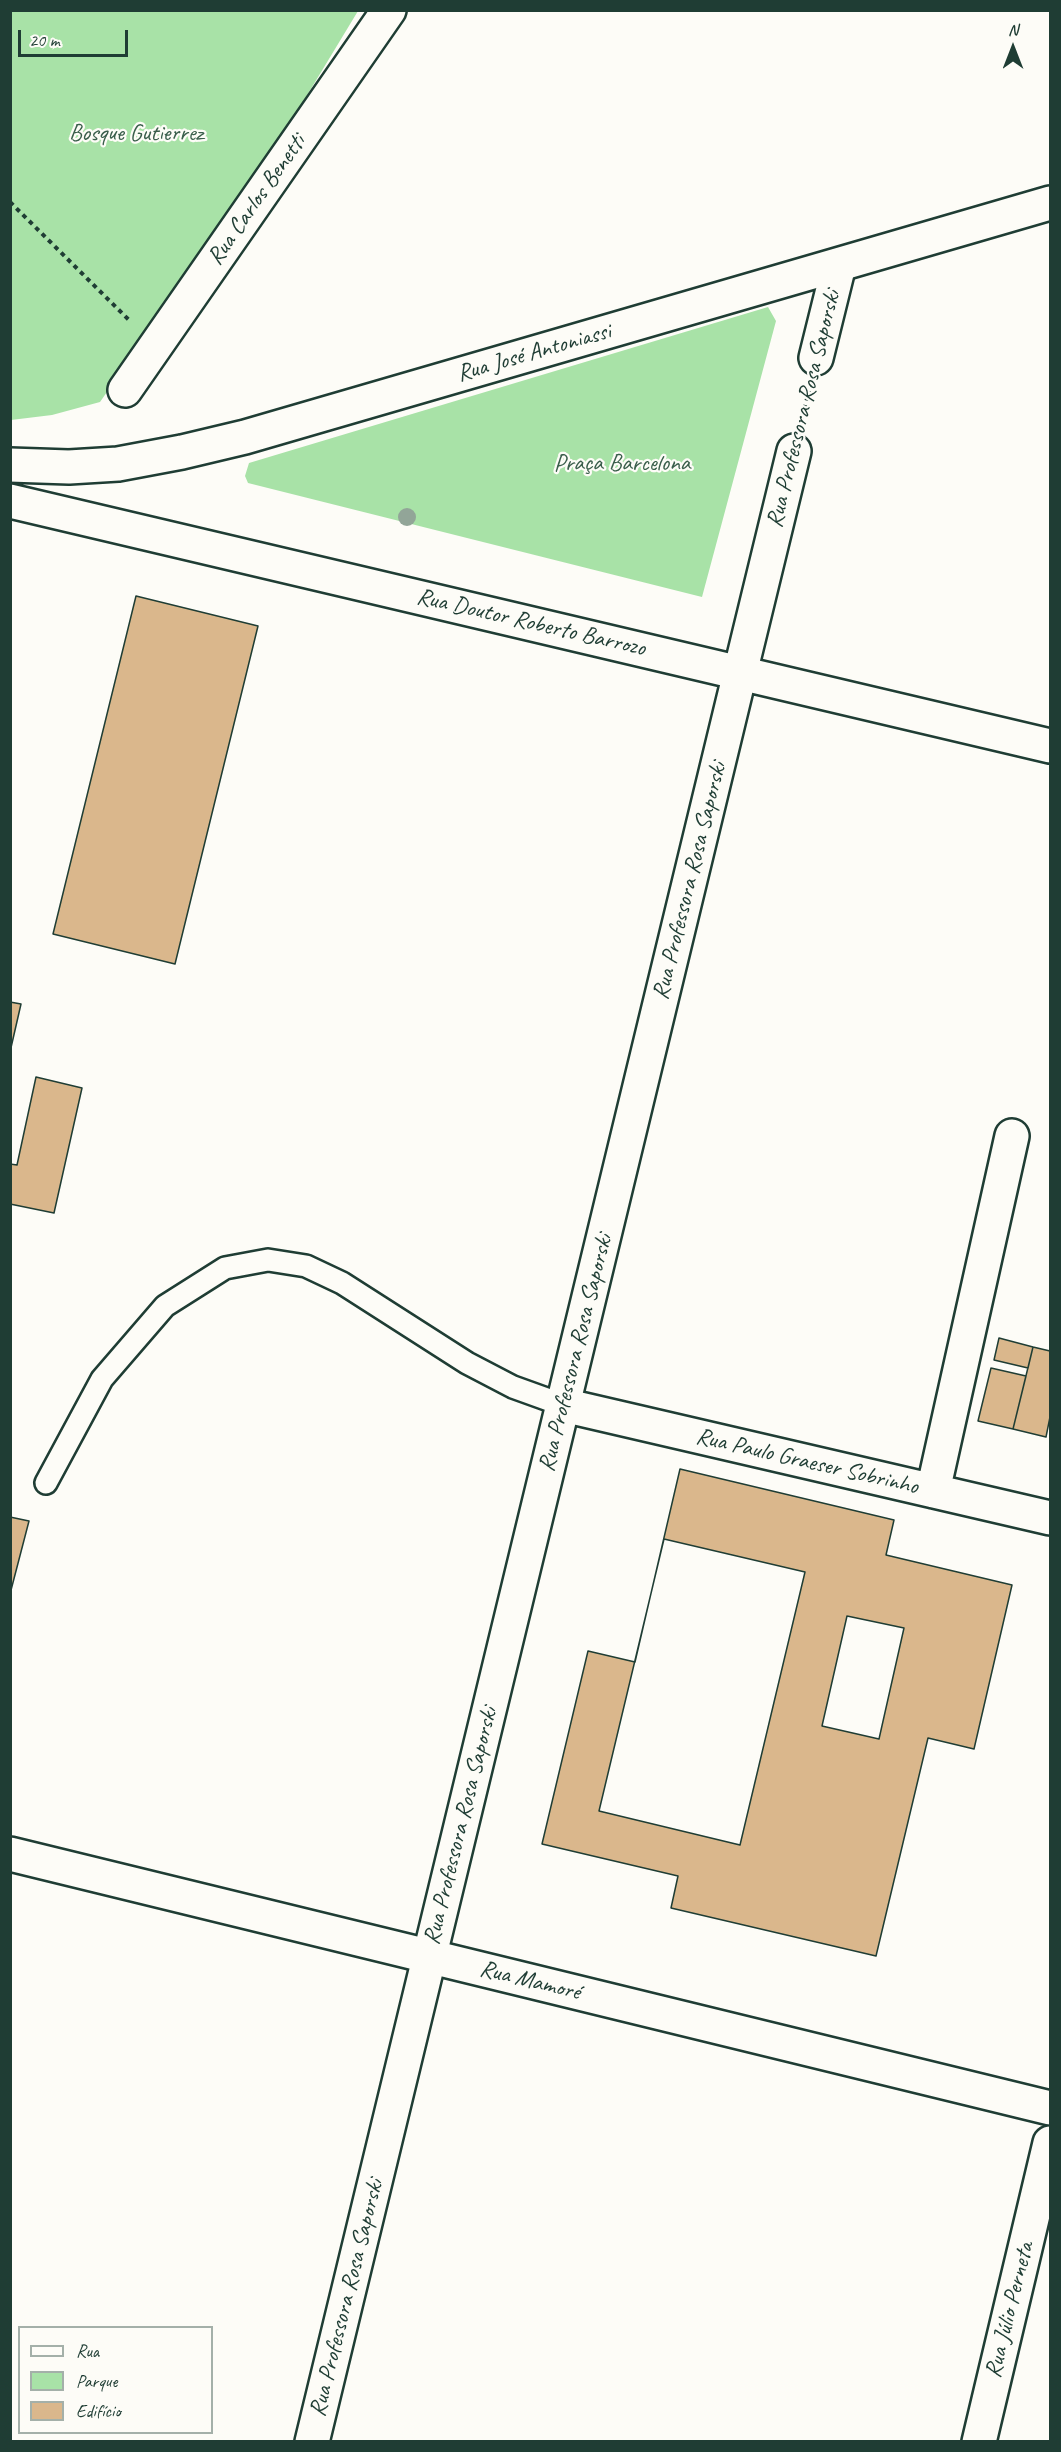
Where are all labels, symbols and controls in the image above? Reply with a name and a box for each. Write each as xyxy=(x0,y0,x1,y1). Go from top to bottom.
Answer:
scale bar xyxy=(21,18,130,56)
north arrow xyxy=(983,18,1043,78)
text: N xyxy=(1008,20,1018,40)
text: 20 m xyxy=(29,29,60,51)
park label: Bosque Gutierrez xyxy=(69,120,203,148)
street label: Rua Carlos Benetti xyxy=(201,129,313,271)
street label: Rua Professora Rosa Saporski xyxy=(761,287,847,531)
street label: Rua José Antoniassi xyxy=(454,317,614,389)
park label: Praça Barcelona xyxy=(554,450,690,478)
street label: Rua Doutor Roberto Barrozo xyxy=(414,583,648,663)
street label: Rua Professora Rosa Saporski xyxy=(647,759,733,1003)
street label: Rua Professora Rosa Saporski xyxy=(533,1231,619,1475)
street label: Rua Paulo Graeser Sobrinho xyxy=(693,1422,921,1502)
street label: Rua Professora Rosa Saporski xyxy=(418,1704,504,1948)
street label: Rua Mamoré xyxy=(477,1955,583,2007)
street label: Rua Professora Rosa Saporski xyxy=(304,2176,390,2420)
street label: Rua Júlio Perneta xyxy=(979,2239,1041,2381)
legend xyxy=(18,2326,213,2434)
text: Rua xyxy=(76,2340,99,2362)
text: Parque xyxy=(76,2370,117,2392)
text: Edifício xyxy=(76,2400,121,2422)

